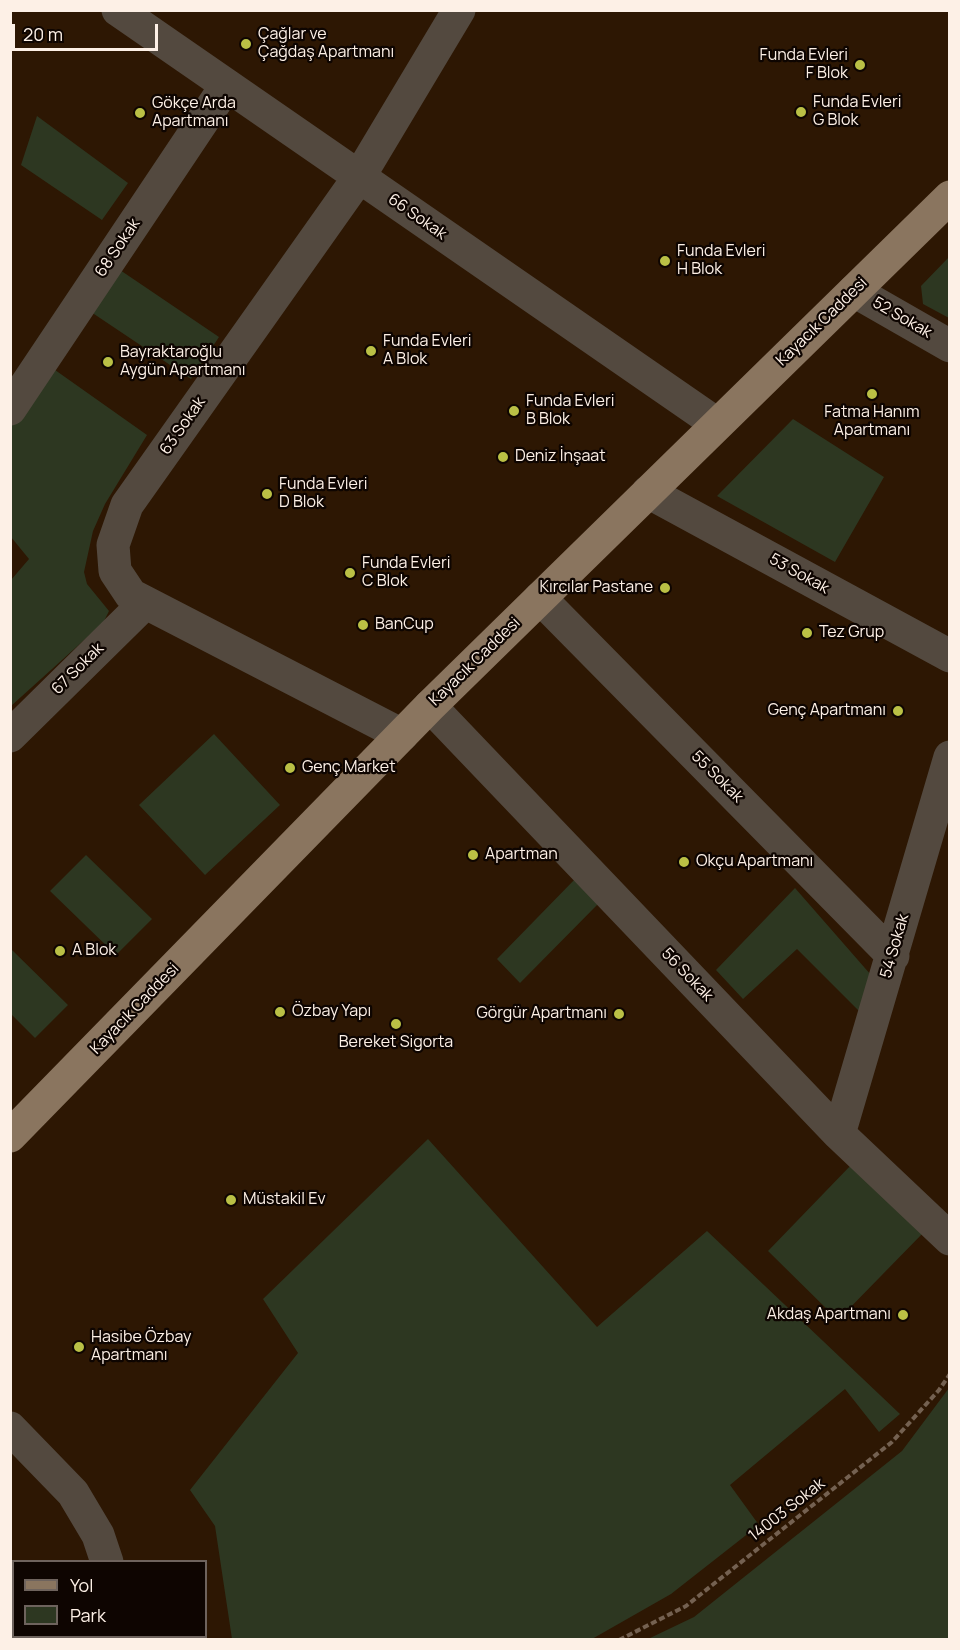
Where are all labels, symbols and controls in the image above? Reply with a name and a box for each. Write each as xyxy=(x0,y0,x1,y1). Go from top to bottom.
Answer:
scale bar xyxy=(15,12,160,50)
text: 20 m xyxy=(23,22,63,46)
place label: Çağlar ve Çağdaş Apartmanı xyxy=(258,25,394,63)
marker: Çağlar ve Çağdaş Apartmanı xyxy=(239,37,253,51)
place label: Funda Evleri F Blok xyxy=(760,46,848,84)
marker: Funda Evleri F Blok xyxy=(853,58,867,72)
place label: Funda Evleri G Blok xyxy=(813,93,901,131)
place label: Gökçe Arda Apartmanı xyxy=(152,94,236,132)
marker: Funda Evleri G Blok xyxy=(794,105,808,119)
marker: Gökçe Arda Apartmanı xyxy=(133,106,147,120)
street label: 66 Sokak xyxy=(384,190,450,244)
street label: 68 Sokak xyxy=(91,215,145,281)
place label: Funda Evleri H Blok xyxy=(677,242,765,280)
marker: Funda Evleri H Blok xyxy=(658,254,672,268)
street label: Kayacık Caddesi xyxy=(772,274,872,370)
street label: 52 Sokak xyxy=(869,293,935,343)
place label: Funda Evleri A Blok xyxy=(383,332,471,370)
place label: Bayraktaroğlu Aygün Apartmanı xyxy=(120,343,246,381)
marker: Funda Evleri A Blok xyxy=(364,344,378,358)
marker: Bayraktaroğlu Aygün Apartmanı xyxy=(101,355,115,369)
marker: Fatma Hanım Apartmanı xyxy=(865,387,879,401)
place label: Funda Evleri B Blok xyxy=(526,392,614,430)
street label: 63 Sokak xyxy=(156,393,210,459)
place label: Fatma Hanım Apartmanı xyxy=(824,403,920,441)
marker: Funda Evleri B Blok xyxy=(507,404,521,418)
place label: Deniz İnşaat xyxy=(515,447,606,467)
marker: Deniz İnşaat xyxy=(496,450,510,464)
place label: Funda Evleri D Blok xyxy=(279,475,367,513)
marker: Funda Evleri D Blok xyxy=(260,487,274,501)
street label: 53 Sokak xyxy=(766,550,832,598)
place label: Funda Evleri C Blok xyxy=(362,554,450,592)
marker: Funda Evleri C Blok xyxy=(343,566,357,580)
place label: Kırcılar Pastane xyxy=(540,578,653,598)
marker: Kırcılar Pastane xyxy=(658,581,672,595)
street label: Kayacık Caddesi xyxy=(425,614,525,710)
place label: BanCup xyxy=(375,615,434,635)
marker: BanCup xyxy=(356,618,370,632)
place label: Tez Grup xyxy=(819,623,884,643)
marker: Tez Grup xyxy=(800,626,814,640)
street label: 67 Sokak xyxy=(48,639,108,699)
place label: Genç Apartmanı xyxy=(768,701,886,721)
marker: Genç Apartmanı xyxy=(891,704,905,718)
street label: 55 Sokak xyxy=(687,747,747,807)
place label: Genç Market xyxy=(302,758,396,778)
marker: Genç Market xyxy=(283,761,297,775)
place label: Apartman xyxy=(485,845,558,865)
marker: Apartman xyxy=(466,848,480,862)
place label: Okçu Apartmanı xyxy=(696,852,813,872)
marker: Okçu Apartmanı xyxy=(677,855,691,869)
street label: 54 Sokak xyxy=(877,912,913,980)
place label: A Blok xyxy=(72,941,116,961)
marker: A Blok xyxy=(53,944,67,958)
street label: 56 Sokak xyxy=(657,944,717,1006)
street label: Kayacık Caddesi xyxy=(87,959,183,1059)
place label: Özbay Yapı xyxy=(292,1002,371,1022)
place label: Görgür Apartmanı xyxy=(476,1004,607,1024)
marker: Özbay Yapı xyxy=(273,1005,287,1019)
marker: Görgür Apartmanı xyxy=(612,1007,626,1021)
marker: Bereket Sigorta xyxy=(389,1017,403,1031)
place label: Bereket Sigorta xyxy=(339,1033,453,1053)
place label: Müstakil Ev xyxy=(243,1190,326,1210)
marker: Müstakil Ev xyxy=(224,1193,238,1207)
place label: Akdaş Apartmanı xyxy=(767,1305,891,1325)
marker: Akdaş Apartmanı xyxy=(896,1308,910,1322)
place label: Hasibe Özbay Apartmanı xyxy=(91,1328,191,1366)
marker: Hasibe Özbay Apartmanı xyxy=(72,1340,86,1354)
street label: 14003 Sokak xyxy=(745,1474,829,1546)
legend xyxy=(12,1560,207,1638)
text: Yol xyxy=(70,1573,93,1597)
text: Park xyxy=(70,1603,106,1627)

